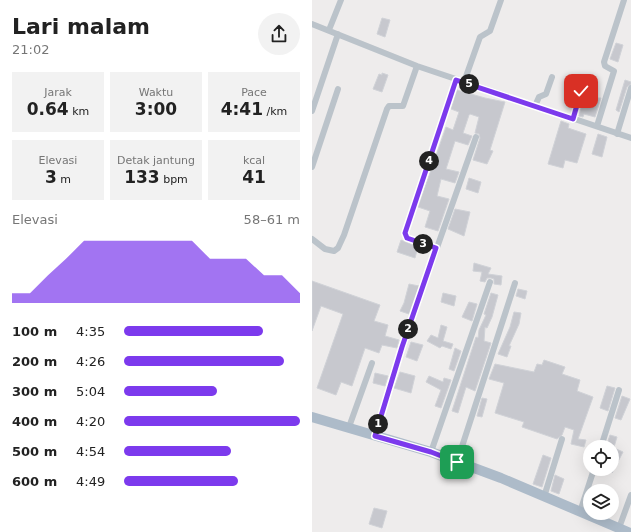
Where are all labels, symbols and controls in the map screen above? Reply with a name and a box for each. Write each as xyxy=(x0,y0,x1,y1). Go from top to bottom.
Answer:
button: share xyxy=(258,13,300,55)
text: Lari malam xyxy=(12,14,150,39)
text: 21:02 xyxy=(12,42,49,57)
pin: 5 xyxy=(459,74,479,94)
pin xyxy=(564,74,598,108)
text: 5 xyxy=(465,77,473,90)
icon: check xyxy=(570,80,592,102)
text: Jarak xyxy=(44,86,72,99)
text: Waktu xyxy=(139,86,173,99)
text: Pace xyxy=(241,86,267,99)
text: 0.64 xyxy=(27,99,69,119)
text: 3:00 xyxy=(135,99,177,119)
text: 4:41 xyxy=(221,99,263,119)
text: km xyxy=(69,105,89,118)
text: /km xyxy=(263,105,287,118)
pin: 4 xyxy=(419,151,439,171)
text: Elevasi xyxy=(39,154,77,167)
text: Detak jantung xyxy=(117,154,195,167)
text: kcal xyxy=(243,154,265,167)
text: 4 xyxy=(425,154,433,167)
text: 3 xyxy=(45,167,57,187)
text: 133 xyxy=(124,167,160,187)
text: 41 xyxy=(242,167,266,187)
text: m xyxy=(57,173,71,186)
text: bpm xyxy=(160,173,188,186)
text: Elevasi xyxy=(12,212,58,227)
text: 58–61 m xyxy=(244,212,300,227)
pin: 3 xyxy=(413,234,433,254)
text: 3 xyxy=(419,237,427,250)
pin: 2 xyxy=(398,319,418,339)
text: 2 xyxy=(404,322,412,335)
text: 100 m xyxy=(12,324,57,339)
text: 4:35 xyxy=(76,324,105,339)
text: 200 m xyxy=(12,354,57,369)
text: 4:26 xyxy=(76,354,105,369)
text: 300 m xyxy=(12,384,57,399)
text: 5:04 xyxy=(76,384,105,399)
text: 400 m xyxy=(12,414,57,429)
text: 4:20 xyxy=(76,414,105,429)
pin: 1 xyxy=(368,414,388,434)
text: 1 xyxy=(374,417,382,430)
map controls xyxy=(583,440,619,520)
button: locate xyxy=(583,440,619,476)
text: 500 m xyxy=(12,444,57,459)
text: 4:54 xyxy=(76,444,105,459)
pin xyxy=(440,445,474,479)
icon: arrive xyxy=(446,451,468,473)
text: 600 m xyxy=(12,474,57,489)
text: 4:49 xyxy=(76,474,105,489)
button: layers xyxy=(583,484,619,520)

